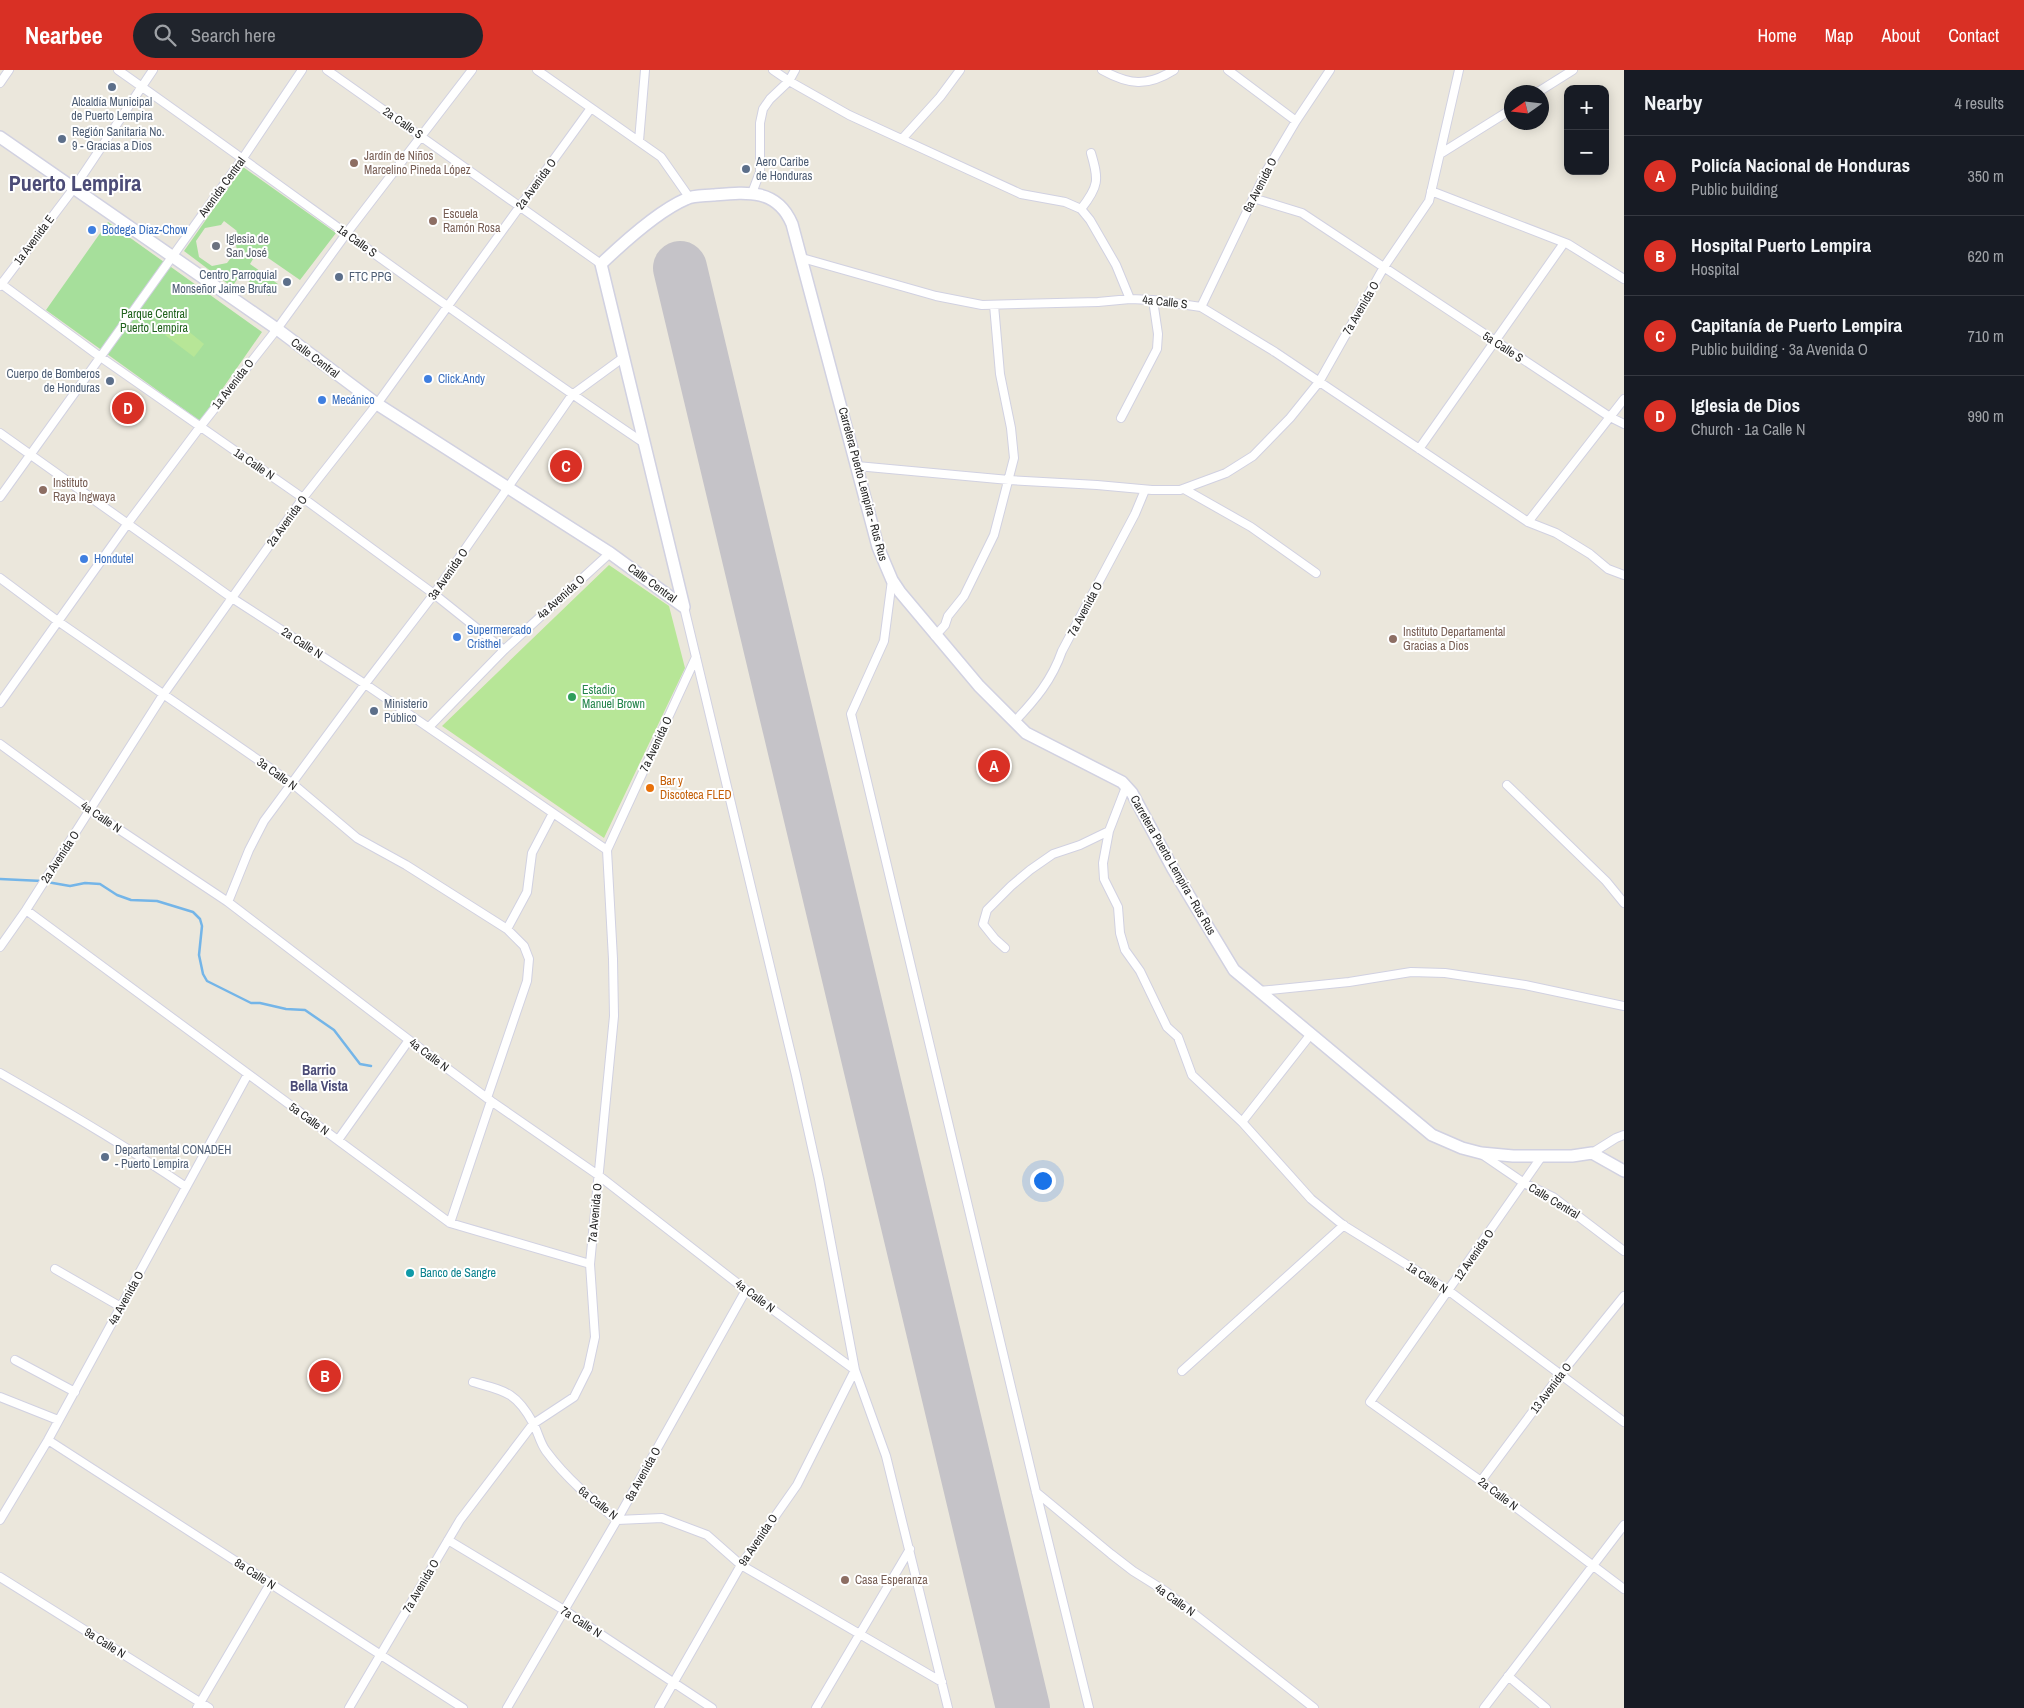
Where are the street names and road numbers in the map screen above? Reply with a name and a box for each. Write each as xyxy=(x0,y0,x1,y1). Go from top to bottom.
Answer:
street label: 2a Calle S xyxy=(380,103,427,143)
street label: Avenida Central xyxy=(194,154,249,221)
street label: 2a Avenida O xyxy=(512,155,560,213)
street label: 6a Avenida O xyxy=(1239,155,1281,215)
street label: 1a Avenida E xyxy=(10,212,58,268)
street label: 1a Calle S xyxy=(334,221,380,261)
street label: 7a Avenida O xyxy=(1339,278,1383,338)
street label: 4a Calle S xyxy=(1142,292,1189,312)
street label: 5a Calle S xyxy=(1480,328,1527,366)
street label: Calle Central xyxy=(287,334,343,382)
street label: 1a Avenida O xyxy=(208,355,258,412)
street label: Carretera Puerto Lempira - Rus Rus xyxy=(835,405,891,563)
street label: 1a Calle N xyxy=(230,445,278,483)
street label: 2a Avenida O xyxy=(263,492,311,550)
street label: 3a Avenida O xyxy=(424,545,472,603)
street label: Calle Central xyxy=(624,560,680,606)
street label: 4a Avenida O xyxy=(534,571,589,623)
street label: 7a Avenida O xyxy=(1064,579,1106,639)
street label: 2a Calle N xyxy=(278,624,326,662)
street label: 7a Avenida O xyxy=(636,713,676,774)
street label: 3a Calle N xyxy=(254,754,300,794)
street label: Carretera Puerto Lempira - Rus Rus xyxy=(1126,792,1220,938)
street label: 4a Calle N xyxy=(77,798,125,836)
street label: 2a Avenida O xyxy=(37,827,83,886)
street label: 4a Calle N xyxy=(406,1035,452,1075)
street label: 5a Calle N xyxy=(286,1099,332,1139)
street label: Calle Central xyxy=(1526,1179,1582,1223)
street label: 7a Avenida O xyxy=(584,1182,606,1243)
street label: 12 Avenida O xyxy=(1450,1226,1498,1284)
street label: 1a Calle N xyxy=(1403,1259,1451,1297)
street label: 4a Avenida O xyxy=(105,1268,148,1328)
street label: 4a Calle N xyxy=(732,1276,778,1316)
street label: 13 Avenida O xyxy=(1527,1359,1575,1417)
street label: 8a Avenida O xyxy=(622,1444,665,1504)
street label: 2a Calle N xyxy=(1475,1474,1521,1514)
street label: 6a Calle N xyxy=(575,1483,621,1523)
street label: 9a Avenida O xyxy=(735,1511,781,1569)
street label: 8a Calle N xyxy=(231,1555,279,1593)
street label: 7a Avenida O xyxy=(399,1556,443,1616)
street label: 4a Calle N xyxy=(1152,1580,1198,1620)
street label: 7a Calle N xyxy=(557,1603,605,1641)
street label: 9a Calle N xyxy=(81,1624,129,1662)

